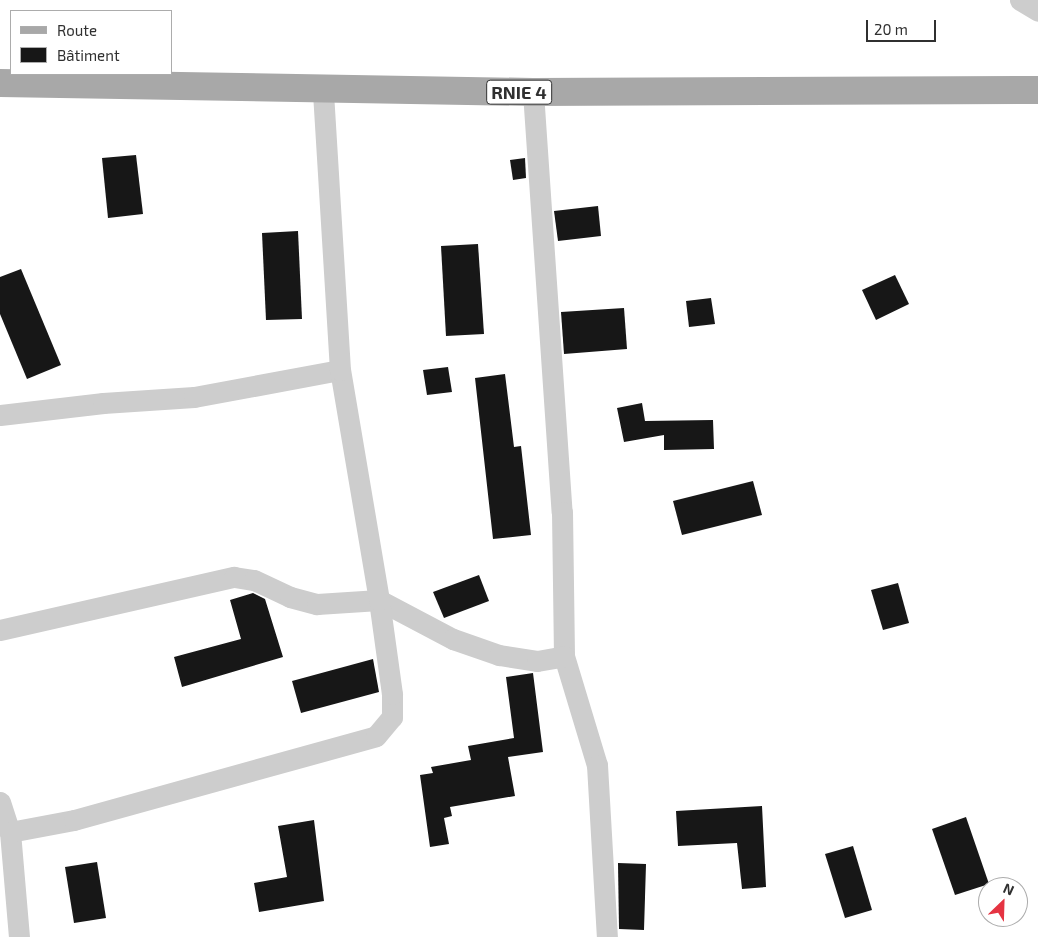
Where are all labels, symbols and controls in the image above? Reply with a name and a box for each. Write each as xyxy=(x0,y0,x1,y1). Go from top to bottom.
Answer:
legend xyxy=(10,10,172,75)
scale bar xyxy=(868,10,938,42)
text: 20 m xyxy=(874,20,908,38)
text: Route xyxy=(57,21,97,39)
text: Bâtiment xyxy=(57,46,120,64)
road number: RNIE 4 xyxy=(485,76,553,108)
north arrow xyxy=(978,877,1028,927)
text: N xyxy=(1001,879,1017,899)

